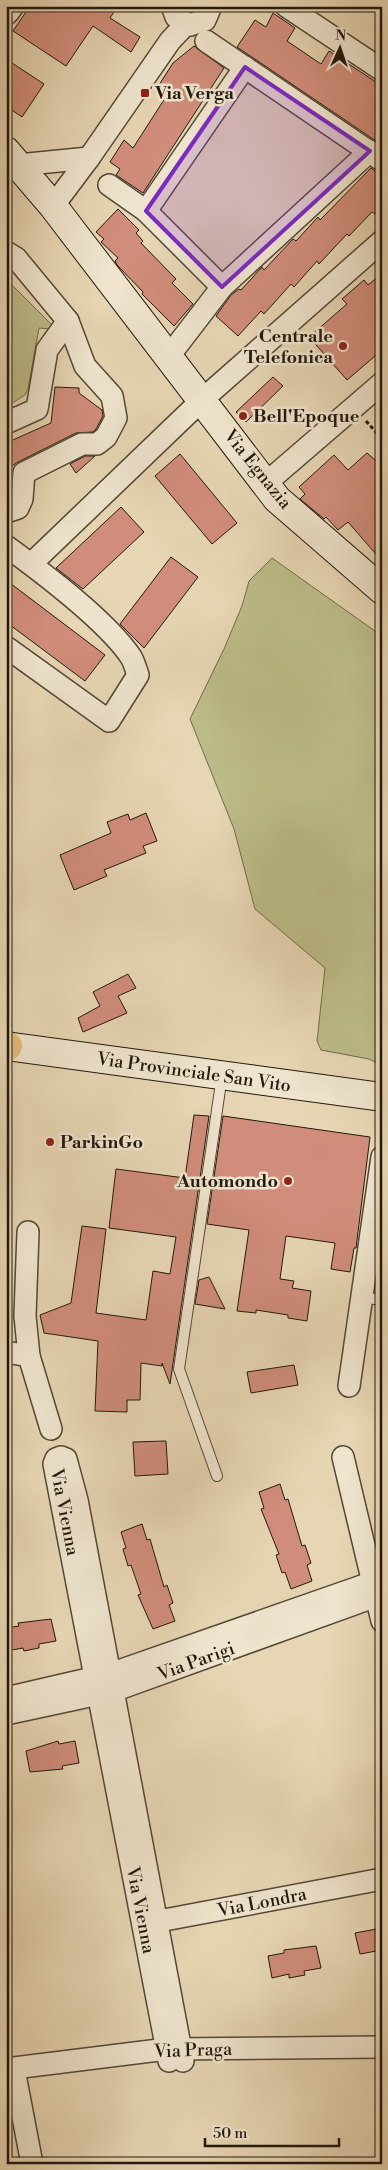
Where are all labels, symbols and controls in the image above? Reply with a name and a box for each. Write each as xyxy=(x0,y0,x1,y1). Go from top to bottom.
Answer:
north arrow xyxy=(316,22,366,72)
text: N xyxy=(335,27,347,45)
place label: Via Verga xyxy=(154,82,234,105)
marker: Via Verga xyxy=(139,87,151,99)
place label: Centrale Telefonica xyxy=(244,325,333,369)
marker: Centrale Telefonica xyxy=(337,340,349,352)
place label: Bell'Epoque xyxy=(253,405,360,428)
marker: Bell'Epoque xyxy=(237,410,249,422)
street label: Via Egnazia xyxy=(218,424,297,515)
street label: Via Provinciale San Vito xyxy=(94,1047,292,1098)
place label: ParkinGo xyxy=(60,1131,143,1154)
marker: ParkinGo xyxy=(44,1136,56,1148)
place label: Automondo xyxy=(176,1170,278,1193)
marker: Automondo xyxy=(282,1175,294,1187)
street label: Via Vienna xyxy=(45,1466,84,1558)
street label: Via Parigi xyxy=(154,1637,238,1686)
street label: Via Vienna xyxy=(121,1864,160,1956)
street label: Via Londra xyxy=(215,1882,310,1923)
street label: Via Praga xyxy=(153,2038,233,2063)
scale bar xyxy=(205,2115,339,2147)
text: 50 m xyxy=(213,2124,247,2143)

